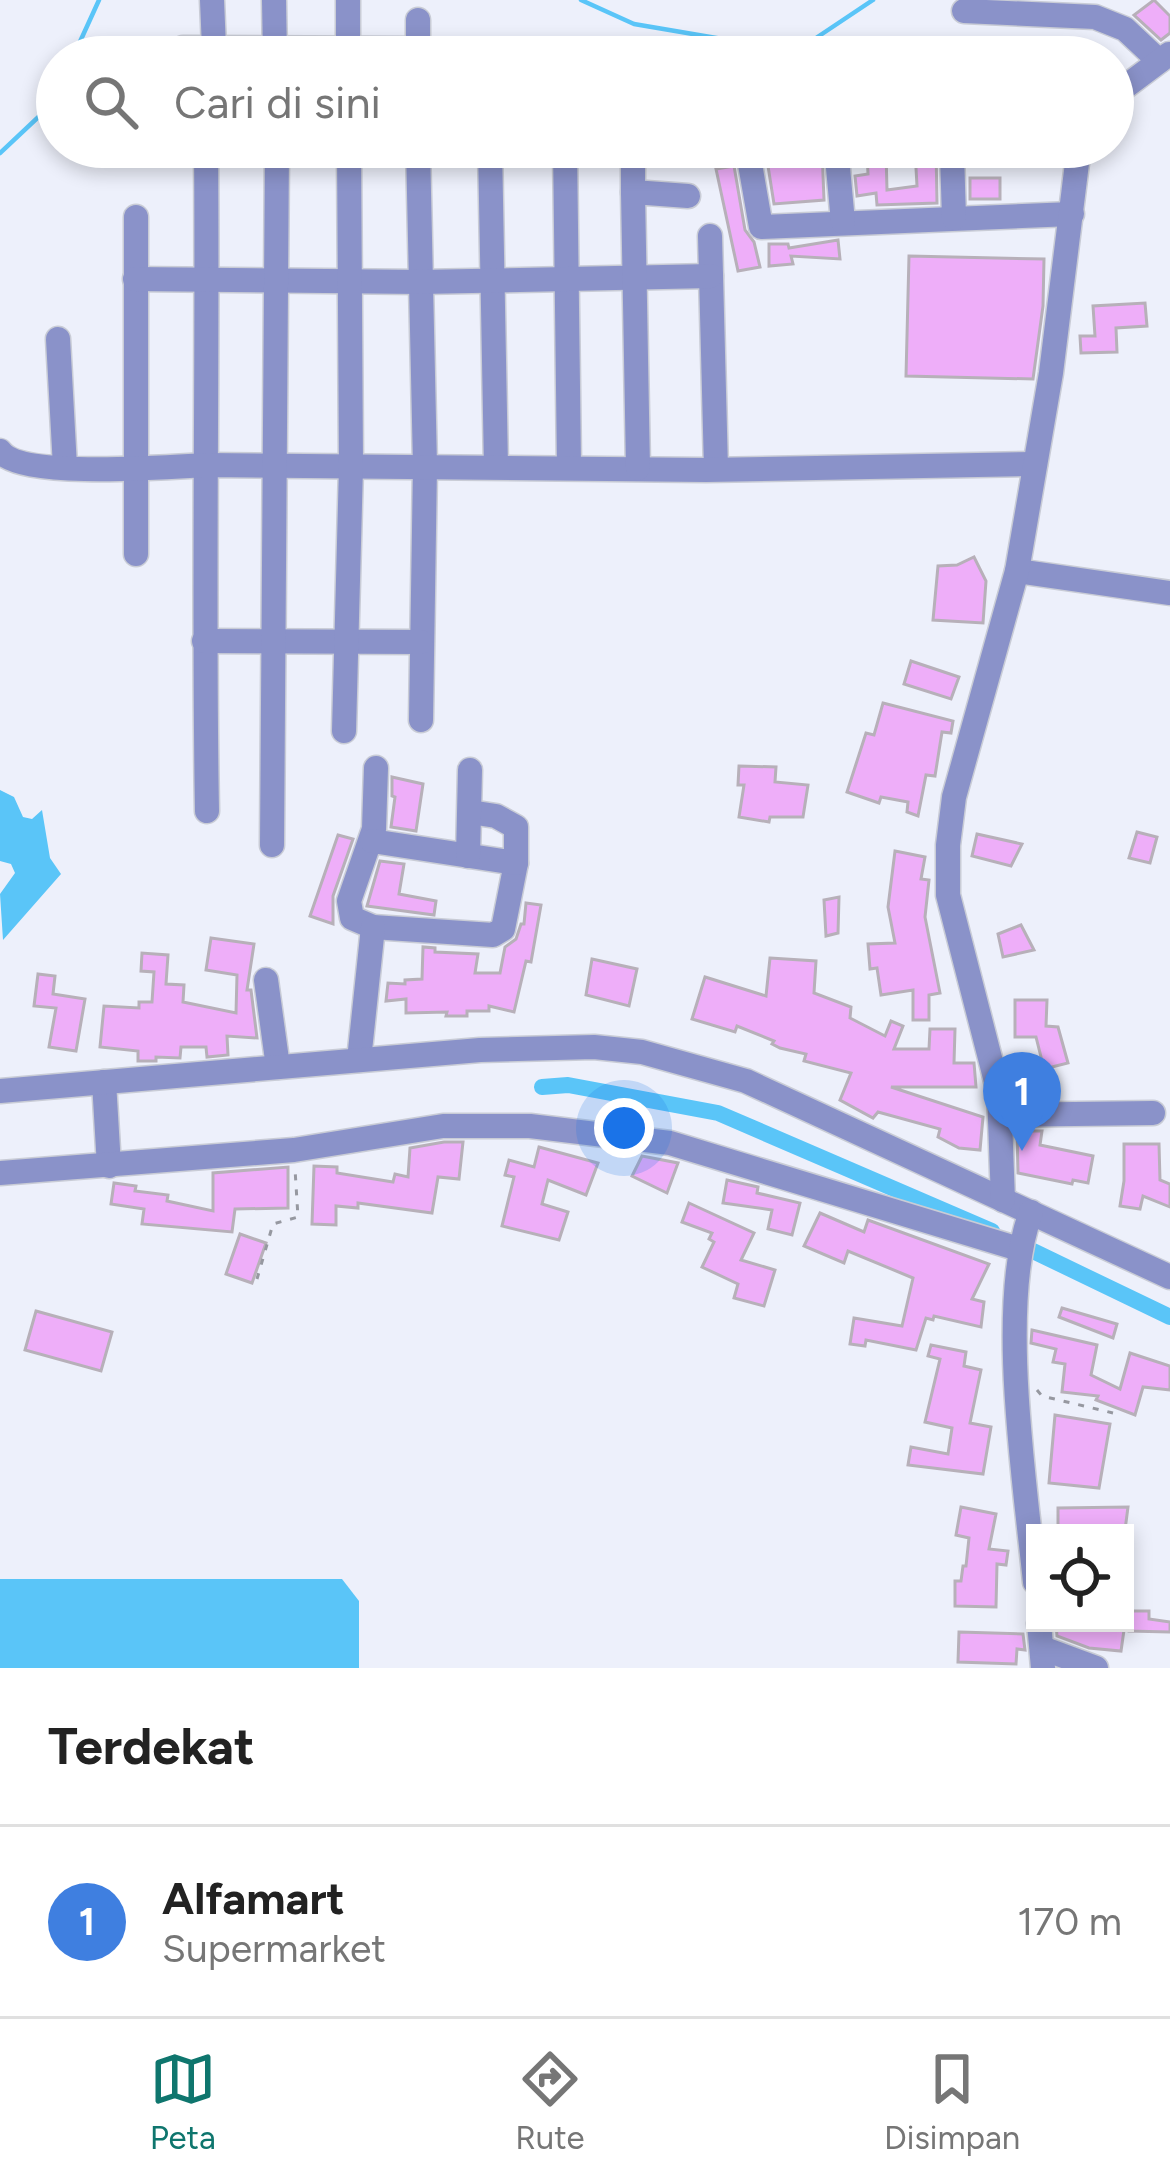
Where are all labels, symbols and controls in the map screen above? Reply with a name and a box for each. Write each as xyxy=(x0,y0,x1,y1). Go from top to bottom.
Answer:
search box xyxy=(36,36,1134,168)
icon: search xyxy=(78,69,144,135)
text: Cari di sini xyxy=(174,75,381,129)
pin: 1 xyxy=(983,1052,1061,1151)
your location xyxy=(594,1098,654,1158)
map controls xyxy=(1026,1524,1134,1632)
button: locate xyxy=(1026,1524,1134,1632)
text: Terdekat xyxy=(48,1716,254,1777)
text: Alfamart xyxy=(162,1871,345,1925)
text: 1 xyxy=(79,1898,95,1945)
text: 170 m xyxy=(1017,1898,1122,1945)
text: Supermarket xyxy=(162,1925,386,1972)
tab: Peta xyxy=(150,2046,216,2157)
tab: Rute xyxy=(515,2046,585,2157)
tab: Disimpan xyxy=(884,2046,1020,2157)

